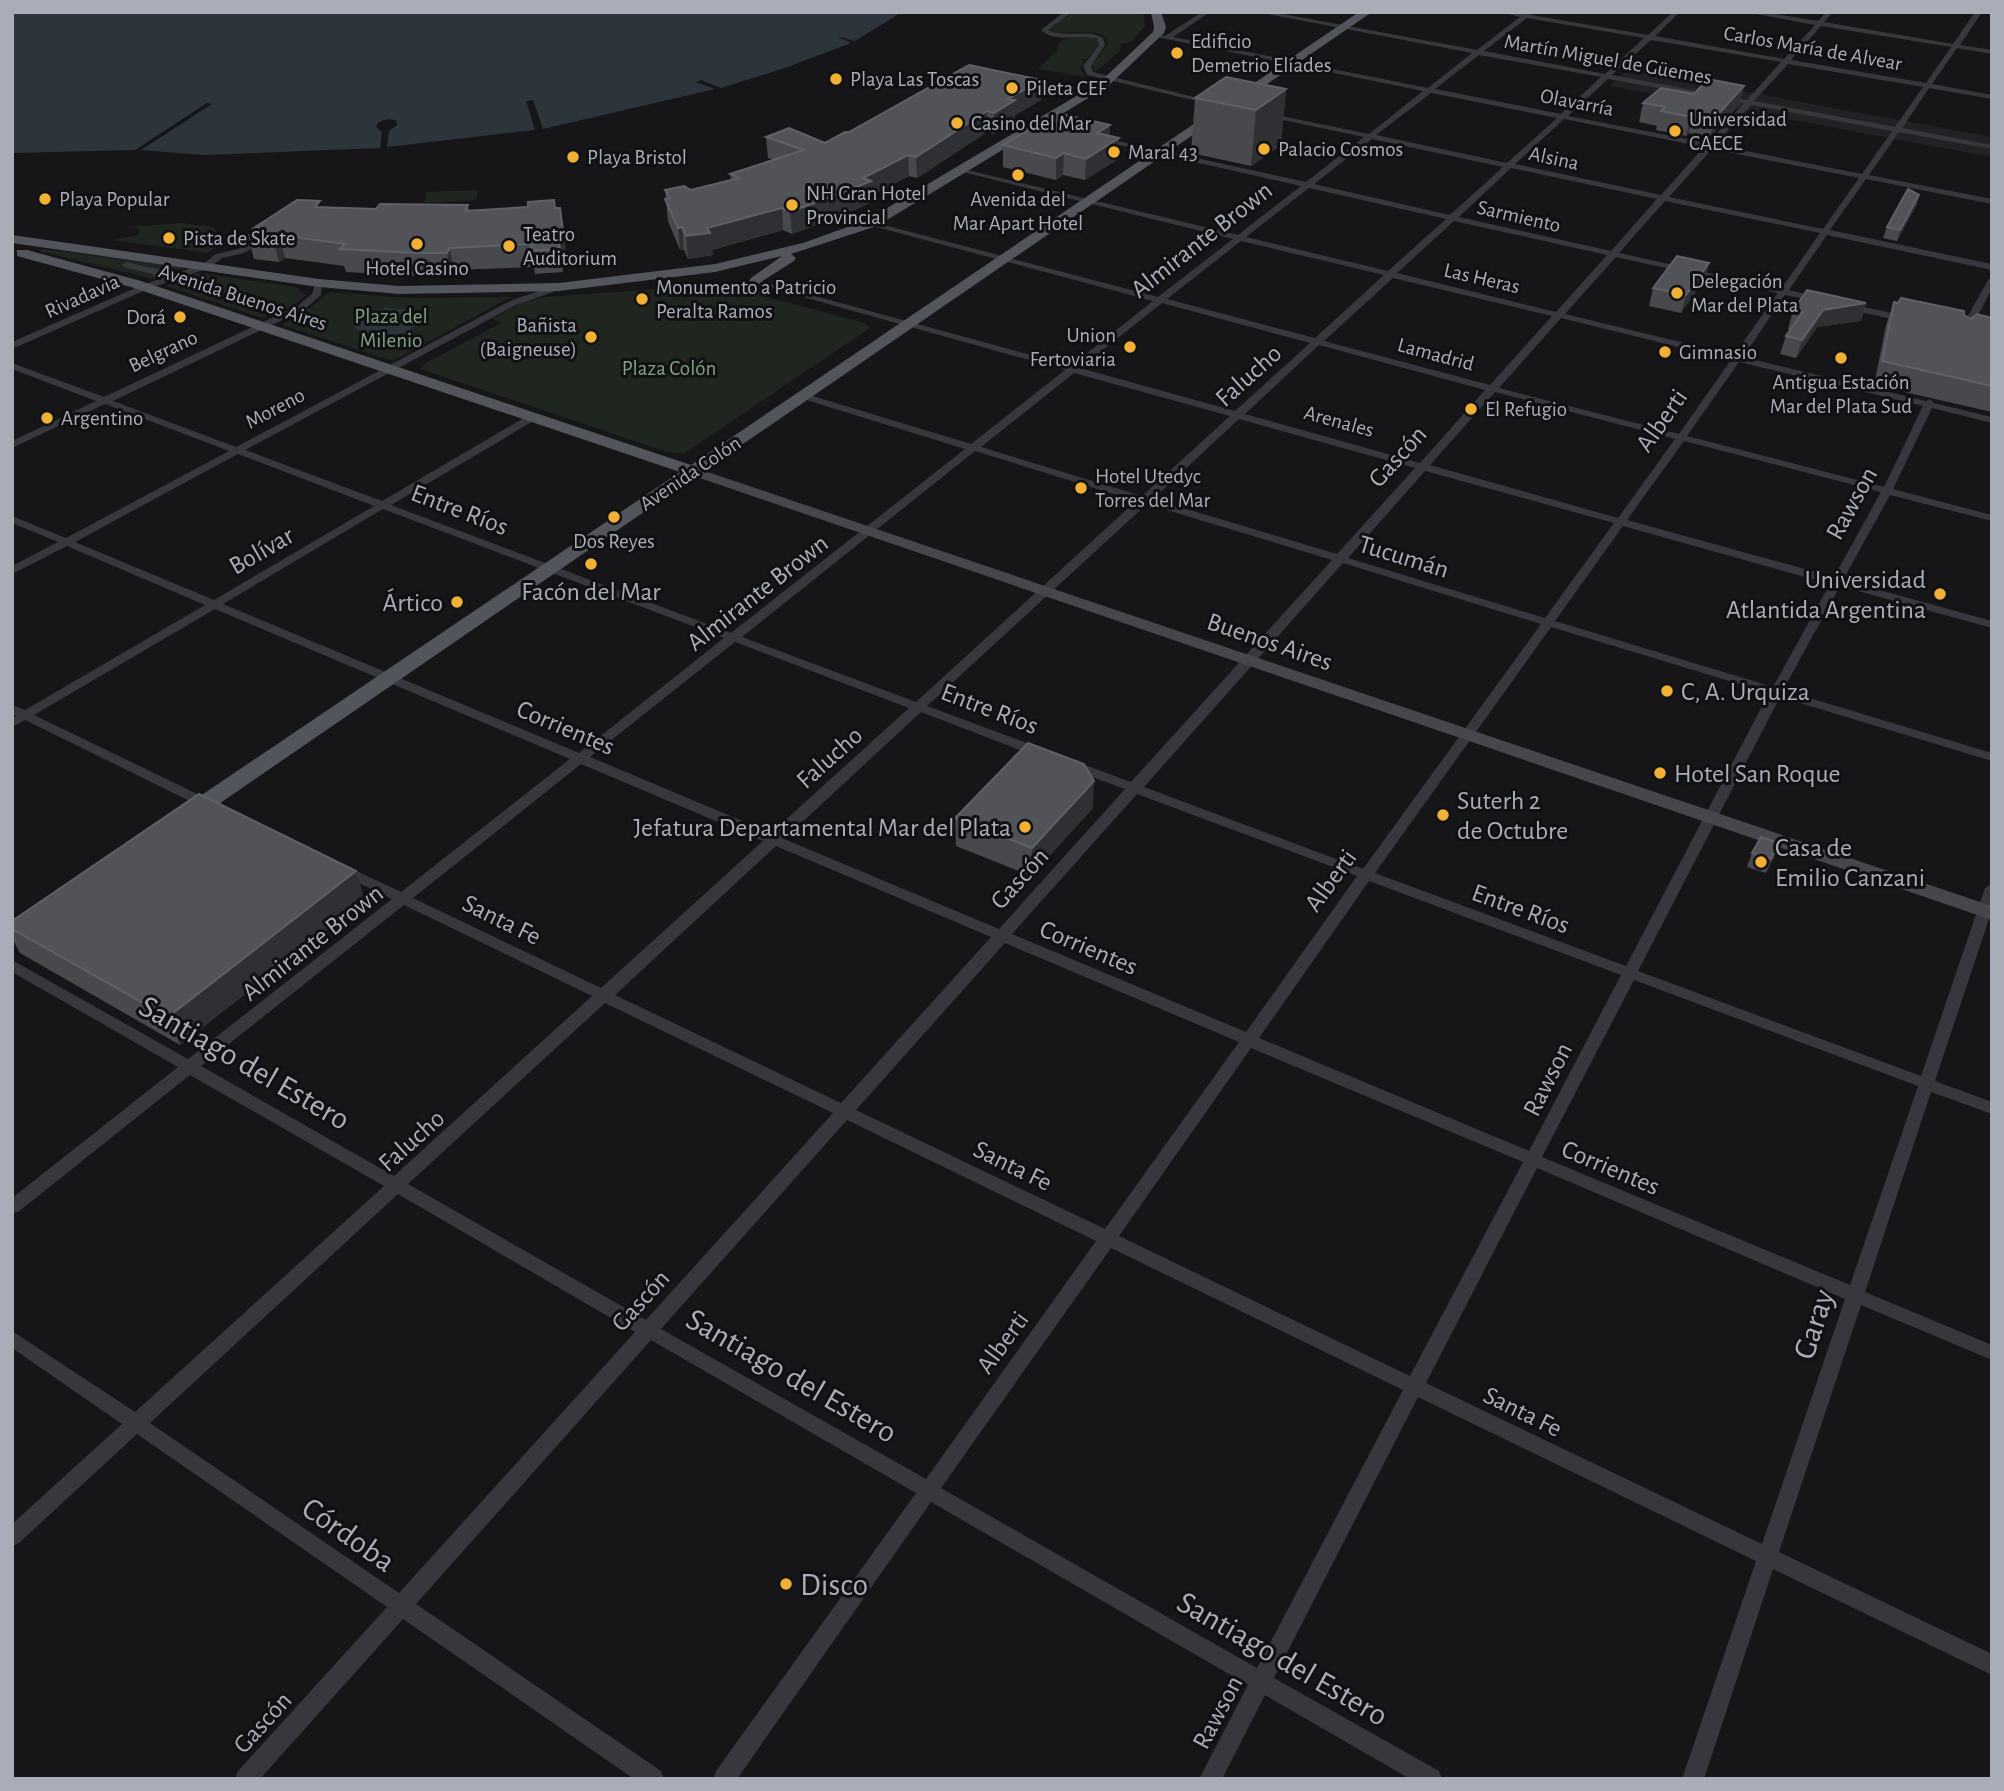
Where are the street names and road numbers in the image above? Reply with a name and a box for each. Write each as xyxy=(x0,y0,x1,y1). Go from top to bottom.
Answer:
street label: Carlos María de Alvear xyxy=(1722,22,1904,75)
street label: Martín Miguel de Güemes xyxy=(1502,31,1713,88)
street label: Olavarría xyxy=(1538,85,1616,120)
street label: Alsina xyxy=(1527,143,1581,174)
street label: Almirante Brown xyxy=(1126,177,1277,303)
street label: Sarmiento xyxy=(1475,197,1563,236)
street label: Avenida Buenos Aires xyxy=(156,260,330,335)
street label: Las Heras xyxy=(1442,260,1522,297)
street label: Rivadavia xyxy=(42,271,123,322)
street label: Belgrano xyxy=(126,326,201,376)
street label: Lamadrid xyxy=(1395,334,1477,375)
street label: Falucho xyxy=(1211,340,1287,412)
street label: Moreno xyxy=(242,384,308,433)
street label: Alberti xyxy=(1631,385,1692,457)
street label: Arenales xyxy=(1302,402,1376,441)
street label: Gascón xyxy=(1364,421,1432,492)
street label: Avenida Colón xyxy=(636,432,745,515)
street label: Rawson xyxy=(1821,463,1882,544)
street label: Entre Ríos xyxy=(407,480,512,540)
street label: Bolívar xyxy=(225,522,299,580)
street label: Almirante Brown xyxy=(682,530,833,656)
street label: Tucumán xyxy=(1355,531,1452,583)
street label: Buenos Aires xyxy=(1204,608,1336,675)
street label: Entre Ríos xyxy=(937,679,1042,739)
street label: Corrientes xyxy=(513,696,618,760)
street label: Falucho xyxy=(792,722,868,794)
street label: Gascón xyxy=(986,843,1054,914)
street label: Alberti xyxy=(1300,845,1362,916)
street label: Entre Ríos xyxy=(1468,879,1573,939)
street label: Almirante Brown xyxy=(237,880,388,1006)
street label: Santa Fe xyxy=(458,890,545,950)
street label: Corrientes xyxy=(1036,916,1141,980)
street label: Santiago del Estero xyxy=(134,990,355,1136)
street label: Rawson xyxy=(1518,1039,1577,1120)
street label: Falucho xyxy=(374,1105,450,1177)
street label: Santa Fe xyxy=(969,1136,1056,1196)
street label: Corrientes xyxy=(1558,1136,1663,1200)
street label: Gascón xyxy=(607,1265,675,1336)
street label: Garay xyxy=(1788,1285,1840,1363)
street label: Santiago del Estero xyxy=(681,1303,902,1449)
street label: Alberti xyxy=(972,1307,1034,1378)
street label: Santa Fe xyxy=(1479,1382,1566,1442)
street label: Córdoba xyxy=(296,1492,401,1578)
street label: Santiago del Estero xyxy=(1172,1586,1393,1732)
street label: Rawson xyxy=(1188,1672,1248,1753)
street label: Gascón xyxy=(229,1687,297,1758)

